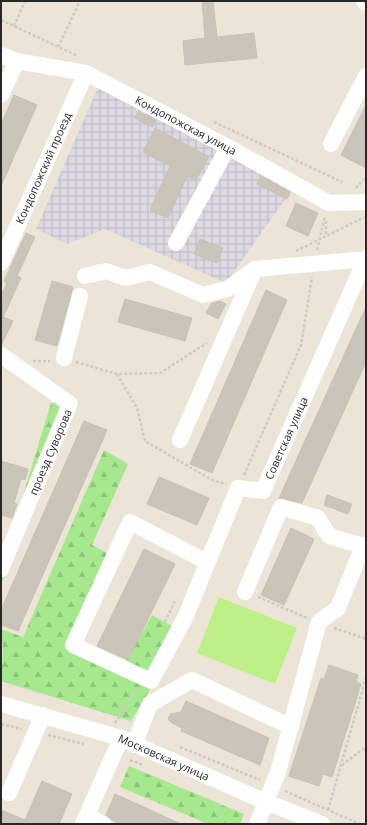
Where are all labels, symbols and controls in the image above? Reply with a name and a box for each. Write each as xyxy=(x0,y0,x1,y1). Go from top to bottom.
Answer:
street label: Кондопожская улица xyxy=(133,92,239,158)
street label: Кондопожский проезд xyxy=(12,109,75,226)
street label: Советская улица xyxy=(261,394,311,482)
street label: проезд Суворова xyxy=(25,407,75,497)
street label: Московская улица xyxy=(116,730,212,784)

